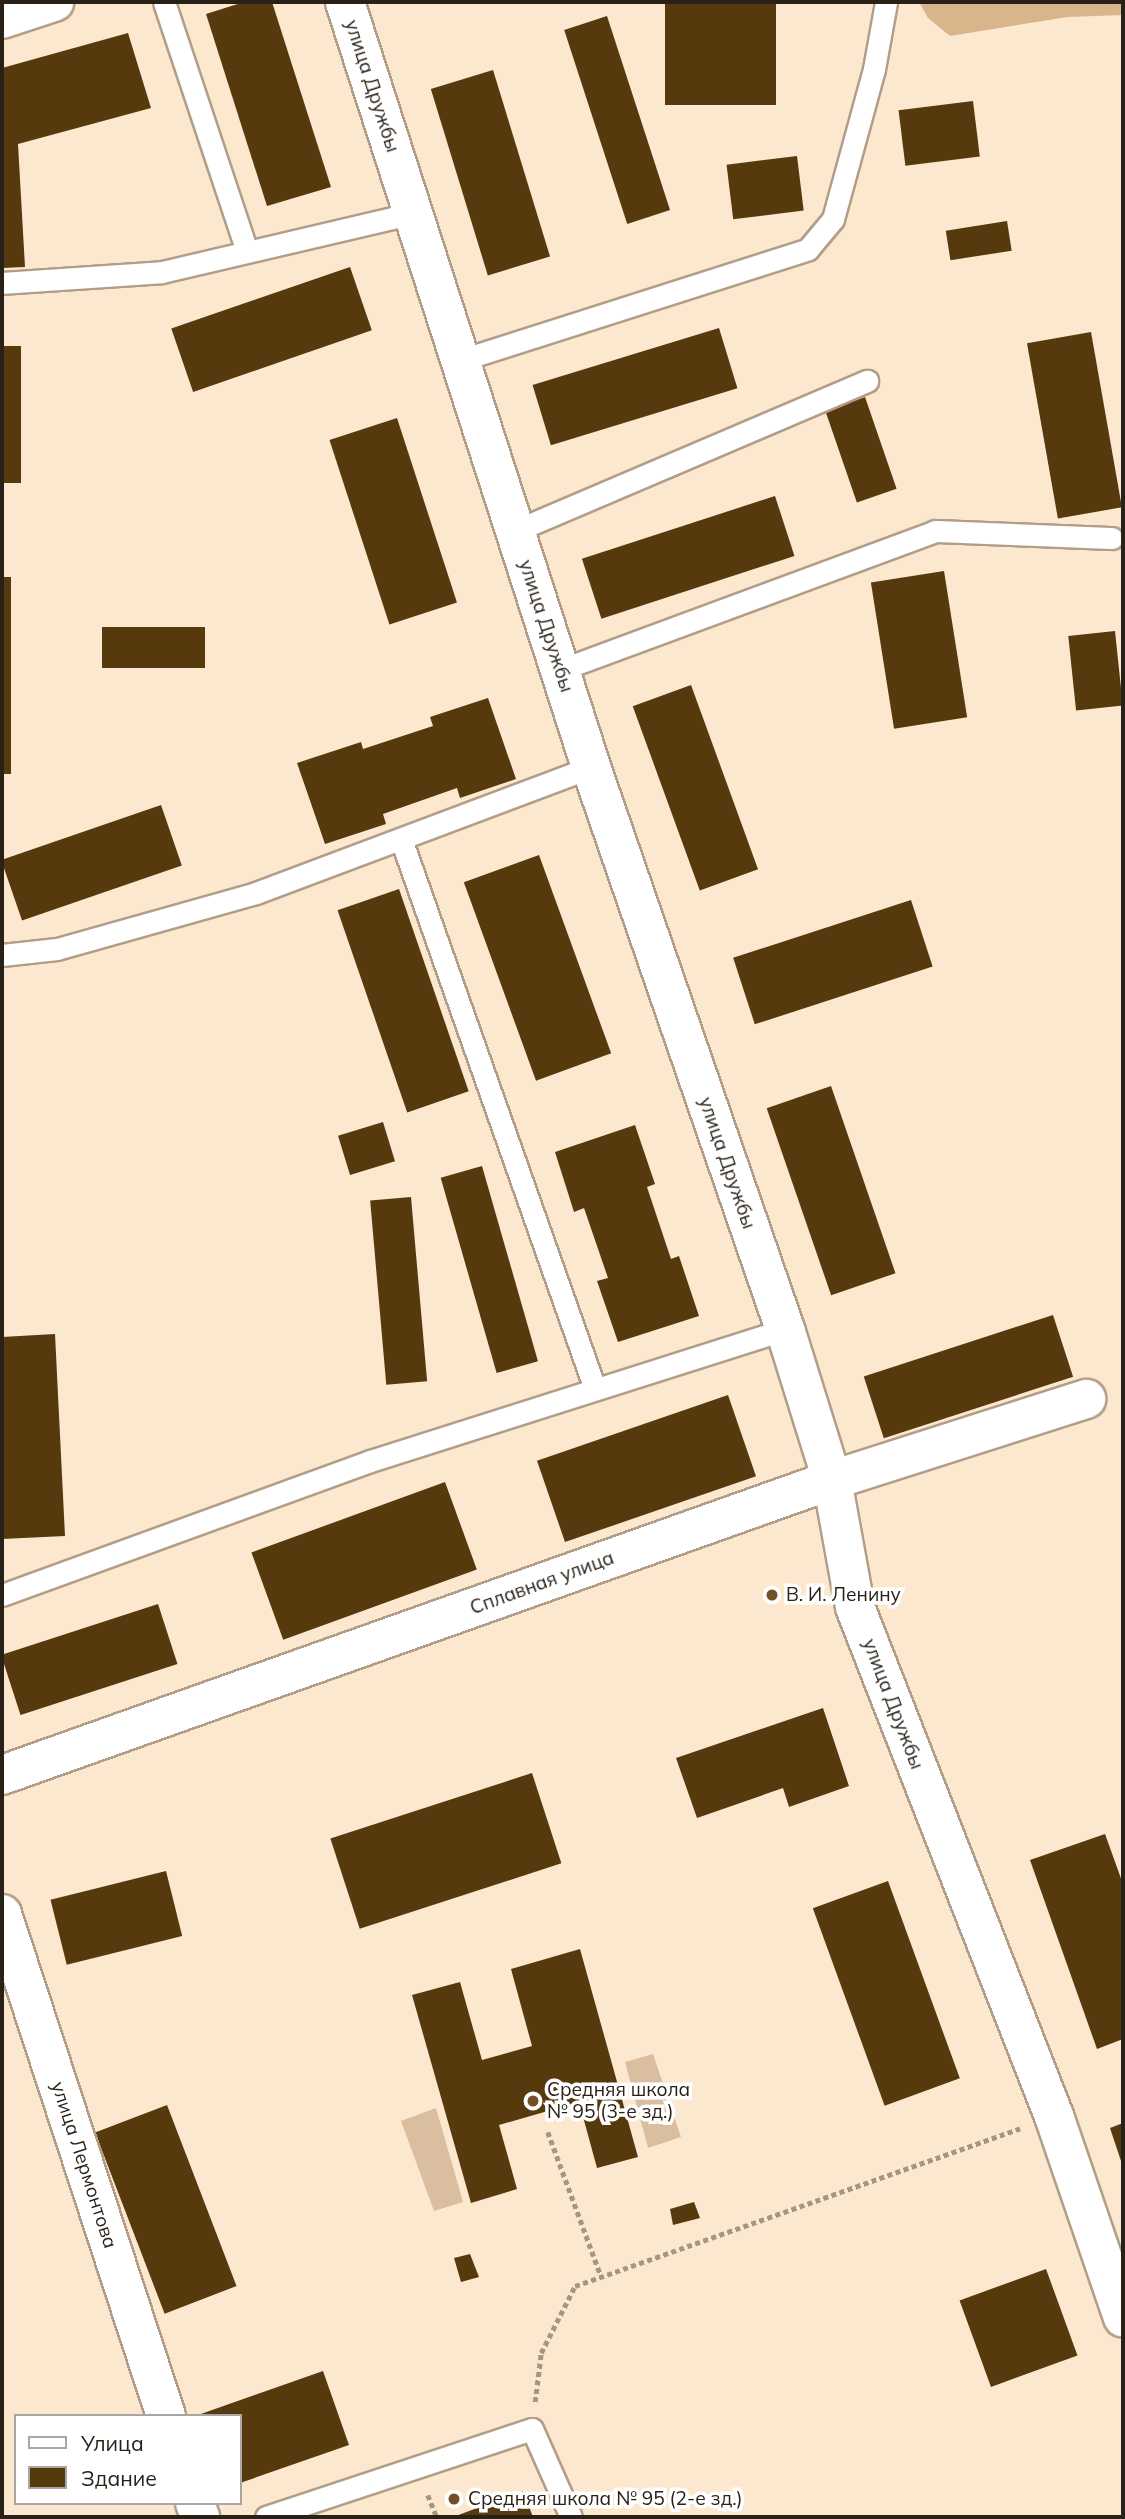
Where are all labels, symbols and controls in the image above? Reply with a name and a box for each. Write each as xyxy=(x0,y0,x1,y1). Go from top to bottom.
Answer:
street label: улица Дружбы xyxy=(340,17,404,155)
street label: улица Дружбы xyxy=(514,557,578,695)
street label: улица Дружбы xyxy=(694,1094,760,1232)
street label: Сплавная улица xyxy=(467,1546,617,1620)
place label: В. И. Ленину xyxy=(786,1584,901,1606)
marker: В. И. Ленину xyxy=(764,1587,780,1603)
street label: улица Дружбы xyxy=(858,1636,928,1772)
street label: улица Лермонтова xyxy=(46,2079,122,2251)
place label: Средняя школа № 95 (3-е зд.) xyxy=(547,2079,690,2123)
marker: Средняя школа № 95 (3-е зд.) xyxy=(525,2093,541,2109)
legend xyxy=(14,2414,242,2505)
text: Улица xyxy=(81,2430,144,2456)
text: Здание xyxy=(81,2465,157,2491)
place label: Средняя школа № 95 (2-е зд.) xyxy=(468,2488,743,2510)
marker: Средняя школа № 95 (2-е зд.) xyxy=(446,2491,462,2507)

